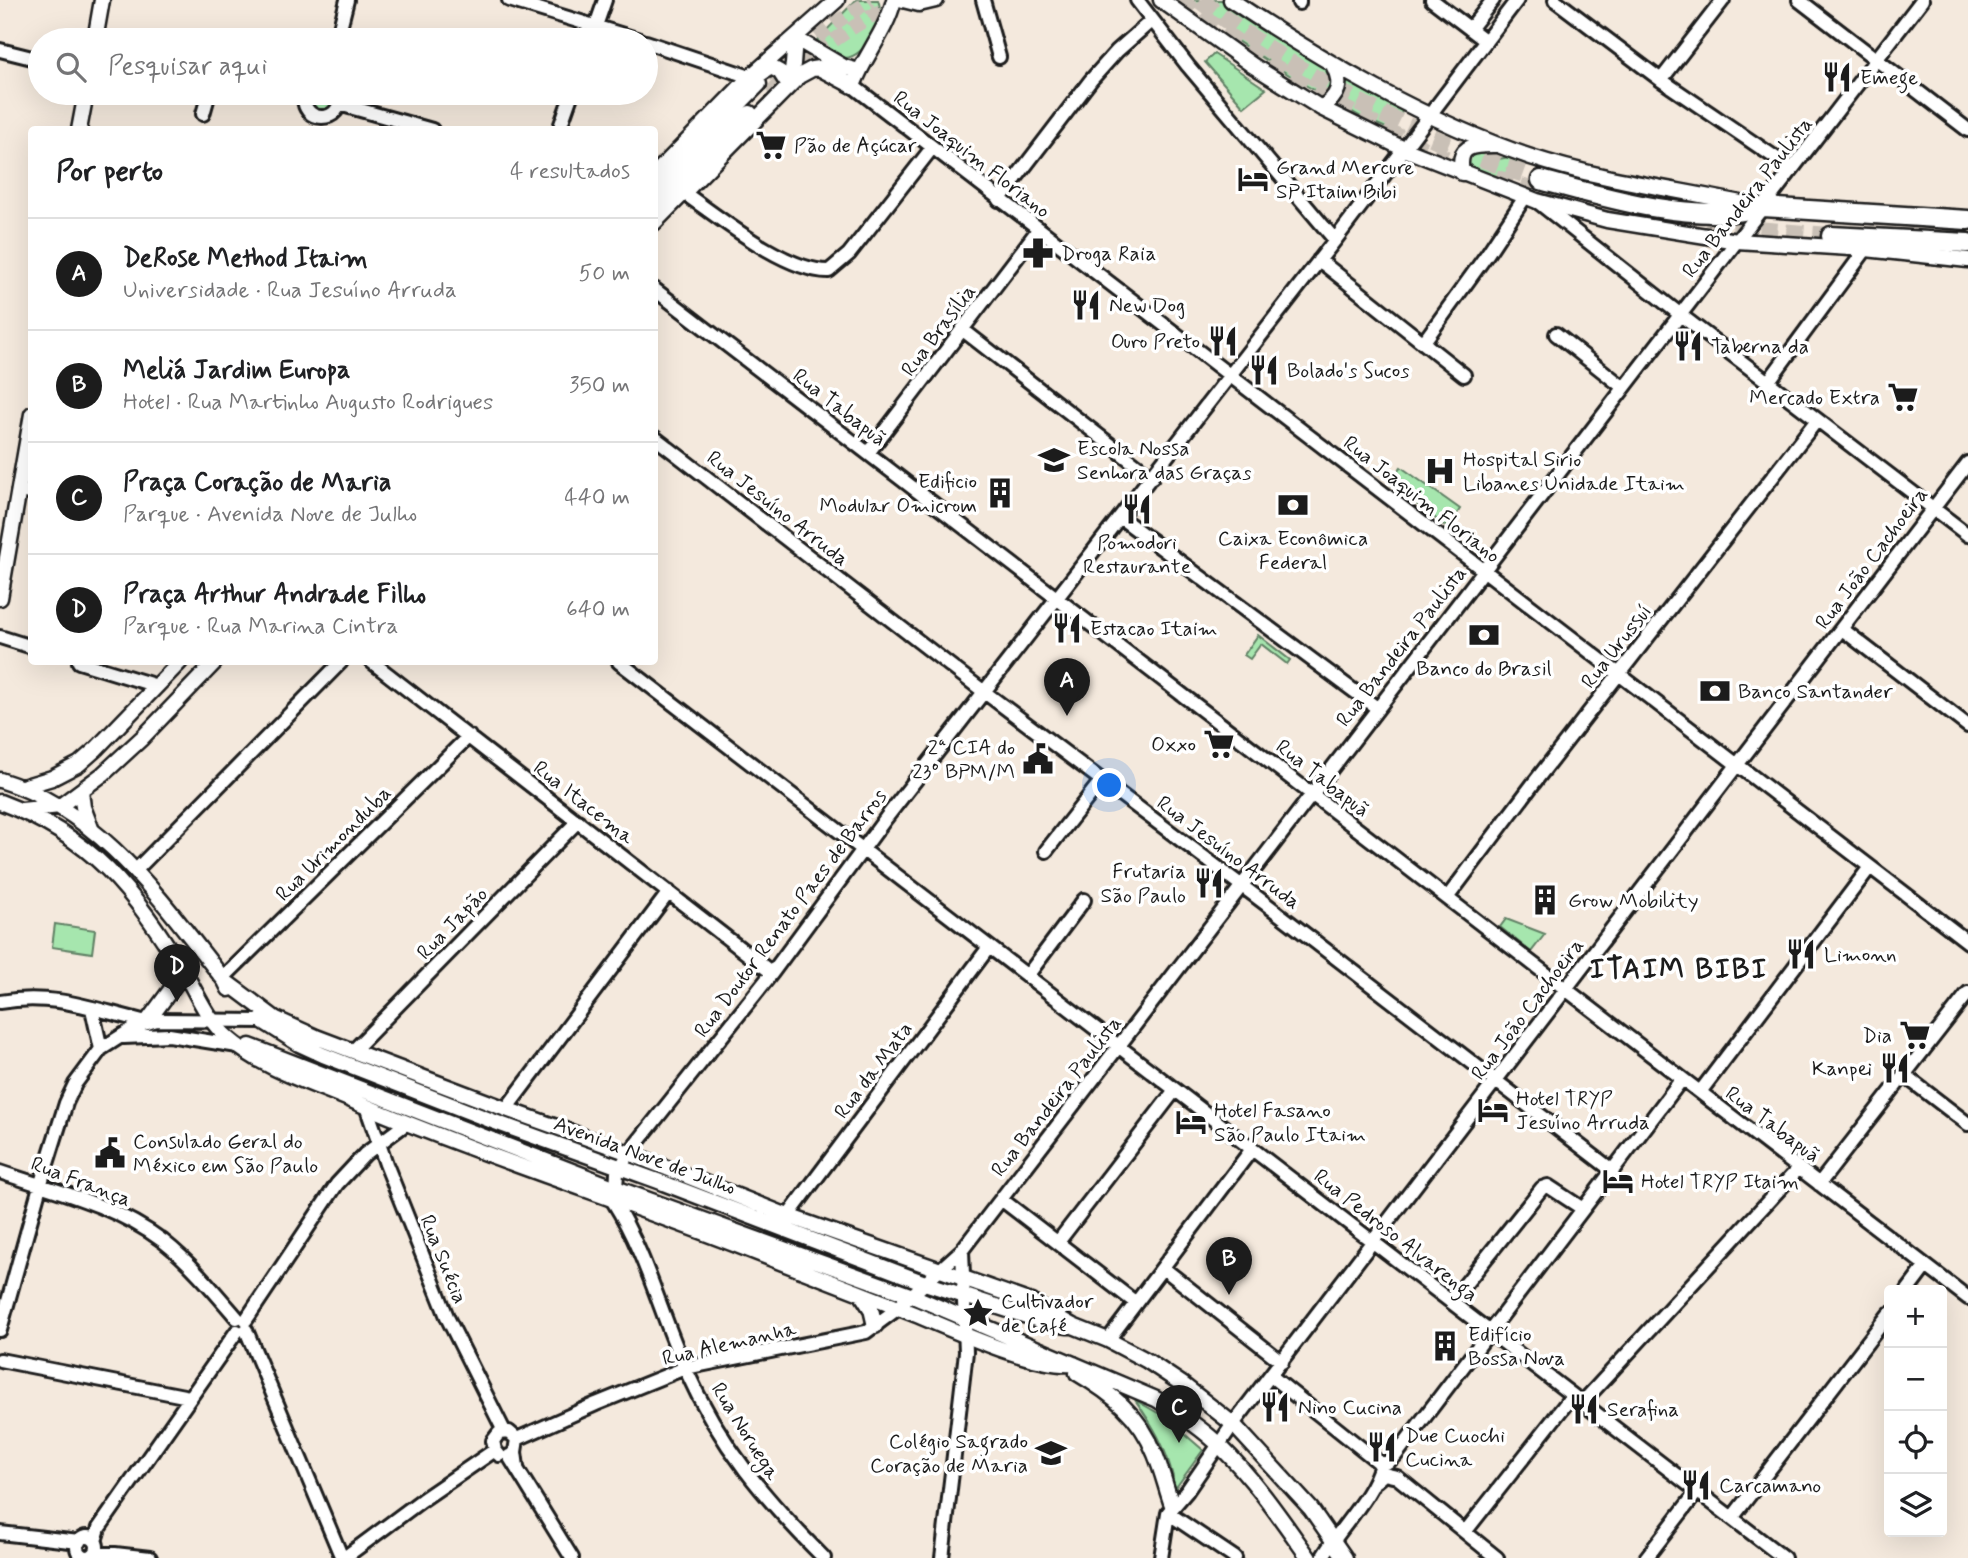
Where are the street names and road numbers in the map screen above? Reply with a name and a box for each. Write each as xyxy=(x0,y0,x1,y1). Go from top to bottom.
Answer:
street label: Rua Joaquim Floriano xyxy=(887,85,1056,225)
street label: Rua Bandeira Paulista xyxy=(1676,111,1819,284)
street label: Rua Brasília xyxy=(895,279,983,382)
street label: Rua Tabapuã xyxy=(787,362,892,453)
street label: Rua Joaquim Floriano xyxy=(1337,430,1506,570)
street label: Rua Jesuíno Arruda xyxy=(700,444,854,573)
street label: Rua João Cachoeira xyxy=(1809,482,1935,635)
street label: Rua Bandeira Paulista xyxy=(1330,560,1473,733)
street label: Rua Urussuí xyxy=(1575,599,1659,695)
street label: Rua Tabapuã xyxy=(1270,733,1375,824)
street label: Rua Itacema xyxy=(527,754,640,851)
street label: Rua Urimonduba xyxy=(270,780,398,908)
street label: Rua Doutor Renato Paes de Barros xyxy=(688,784,894,1044)
street label: Rua Jesuíno Arruda xyxy=(1151,789,1306,916)
street label: Rua Japão xyxy=(411,881,495,966)
street label: Rua João Cachoeira xyxy=(1465,933,1591,1086)
street label: Rua Bandeira Paulista xyxy=(985,1010,1128,1183)
street label: Rua da Mata xyxy=(828,1016,920,1125)
street label: Rua Tabapuã xyxy=(1719,1080,1826,1170)
street label: Avenida Nove de Julho xyxy=(550,1110,740,1202)
street label: Rua França xyxy=(27,1150,135,1214)
street label: Rua Pedroso Alvarenga xyxy=(1306,1163,1483,1310)
street label: Rua Suécia xyxy=(413,1211,474,1308)
street label: Rua Alemanha xyxy=(660,1315,799,1373)
street label: Rua Noruega xyxy=(703,1377,786,1487)

